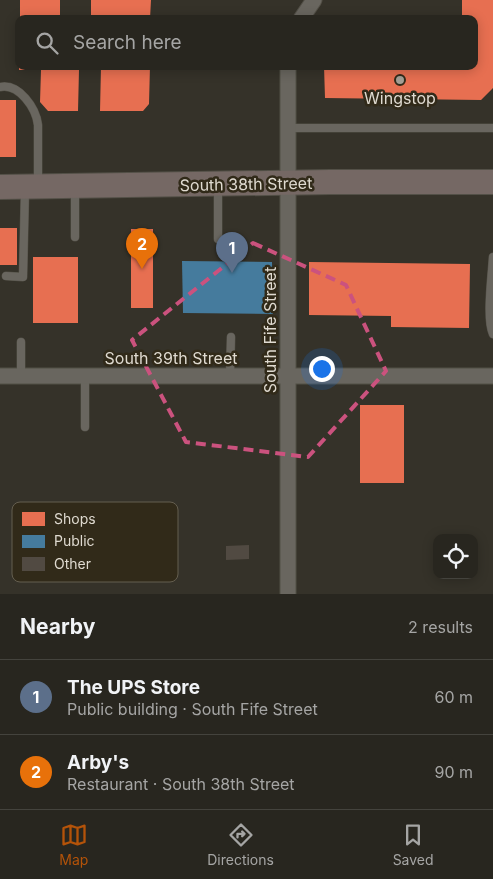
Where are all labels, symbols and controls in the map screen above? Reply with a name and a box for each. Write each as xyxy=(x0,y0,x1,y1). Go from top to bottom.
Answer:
search box xyxy=(15,15,478,70)
icon: search xyxy=(33,29,61,57)
text: Search here xyxy=(73,31,182,54)
marker: Wingstop xyxy=(394,74,406,86)
place label: Wingstop xyxy=(364,88,436,108)
street label: South 38th Street xyxy=(180,173,312,195)
pin: 2 xyxy=(126,228,158,269)
pin: 1 xyxy=(216,232,248,273)
street label: South Fife Street xyxy=(260,267,280,393)
street label: South 39th Street xyxy=(105,348,237,368)
your location xyxy=(309,356,335,382)
legend xyxy=(12,502,178,582)
text: Shops xyxy=(54,510,96,527)
text: Public xyxy=(54,532,95,549)
map controls xyxy=(433,534,478,579)
button: locate xyxy=(433,534,478,579)
text: Other xyxy=(54,555,91,572)
text: Nearby xyxy=(20,614,95,639)
text: 2 results xyxy=(408,617,473,637)
text: The UPS Store xyxy=(67,676,200,699)
text: 1 xyxy=(33,687,39,707)
text: 60 m xyxy=(434,687,473,707)
text: Public building · South Fife Street xyxy=(67,699,318,719)
text: Arby's xyxy=(67,751,129,774)
text: 2 xyxy=(31,762,41,782)
text: 90 m xyxy=(434,762,473,782)
text: Restaurant · South 38th Street xyxy=(67,774,295,794)
tab: Map xyxy=(59,821,88,868)
tab: Directions xyxy=(207,821,274,868)
tab: Saved xyxy=(393,821,434,868)

